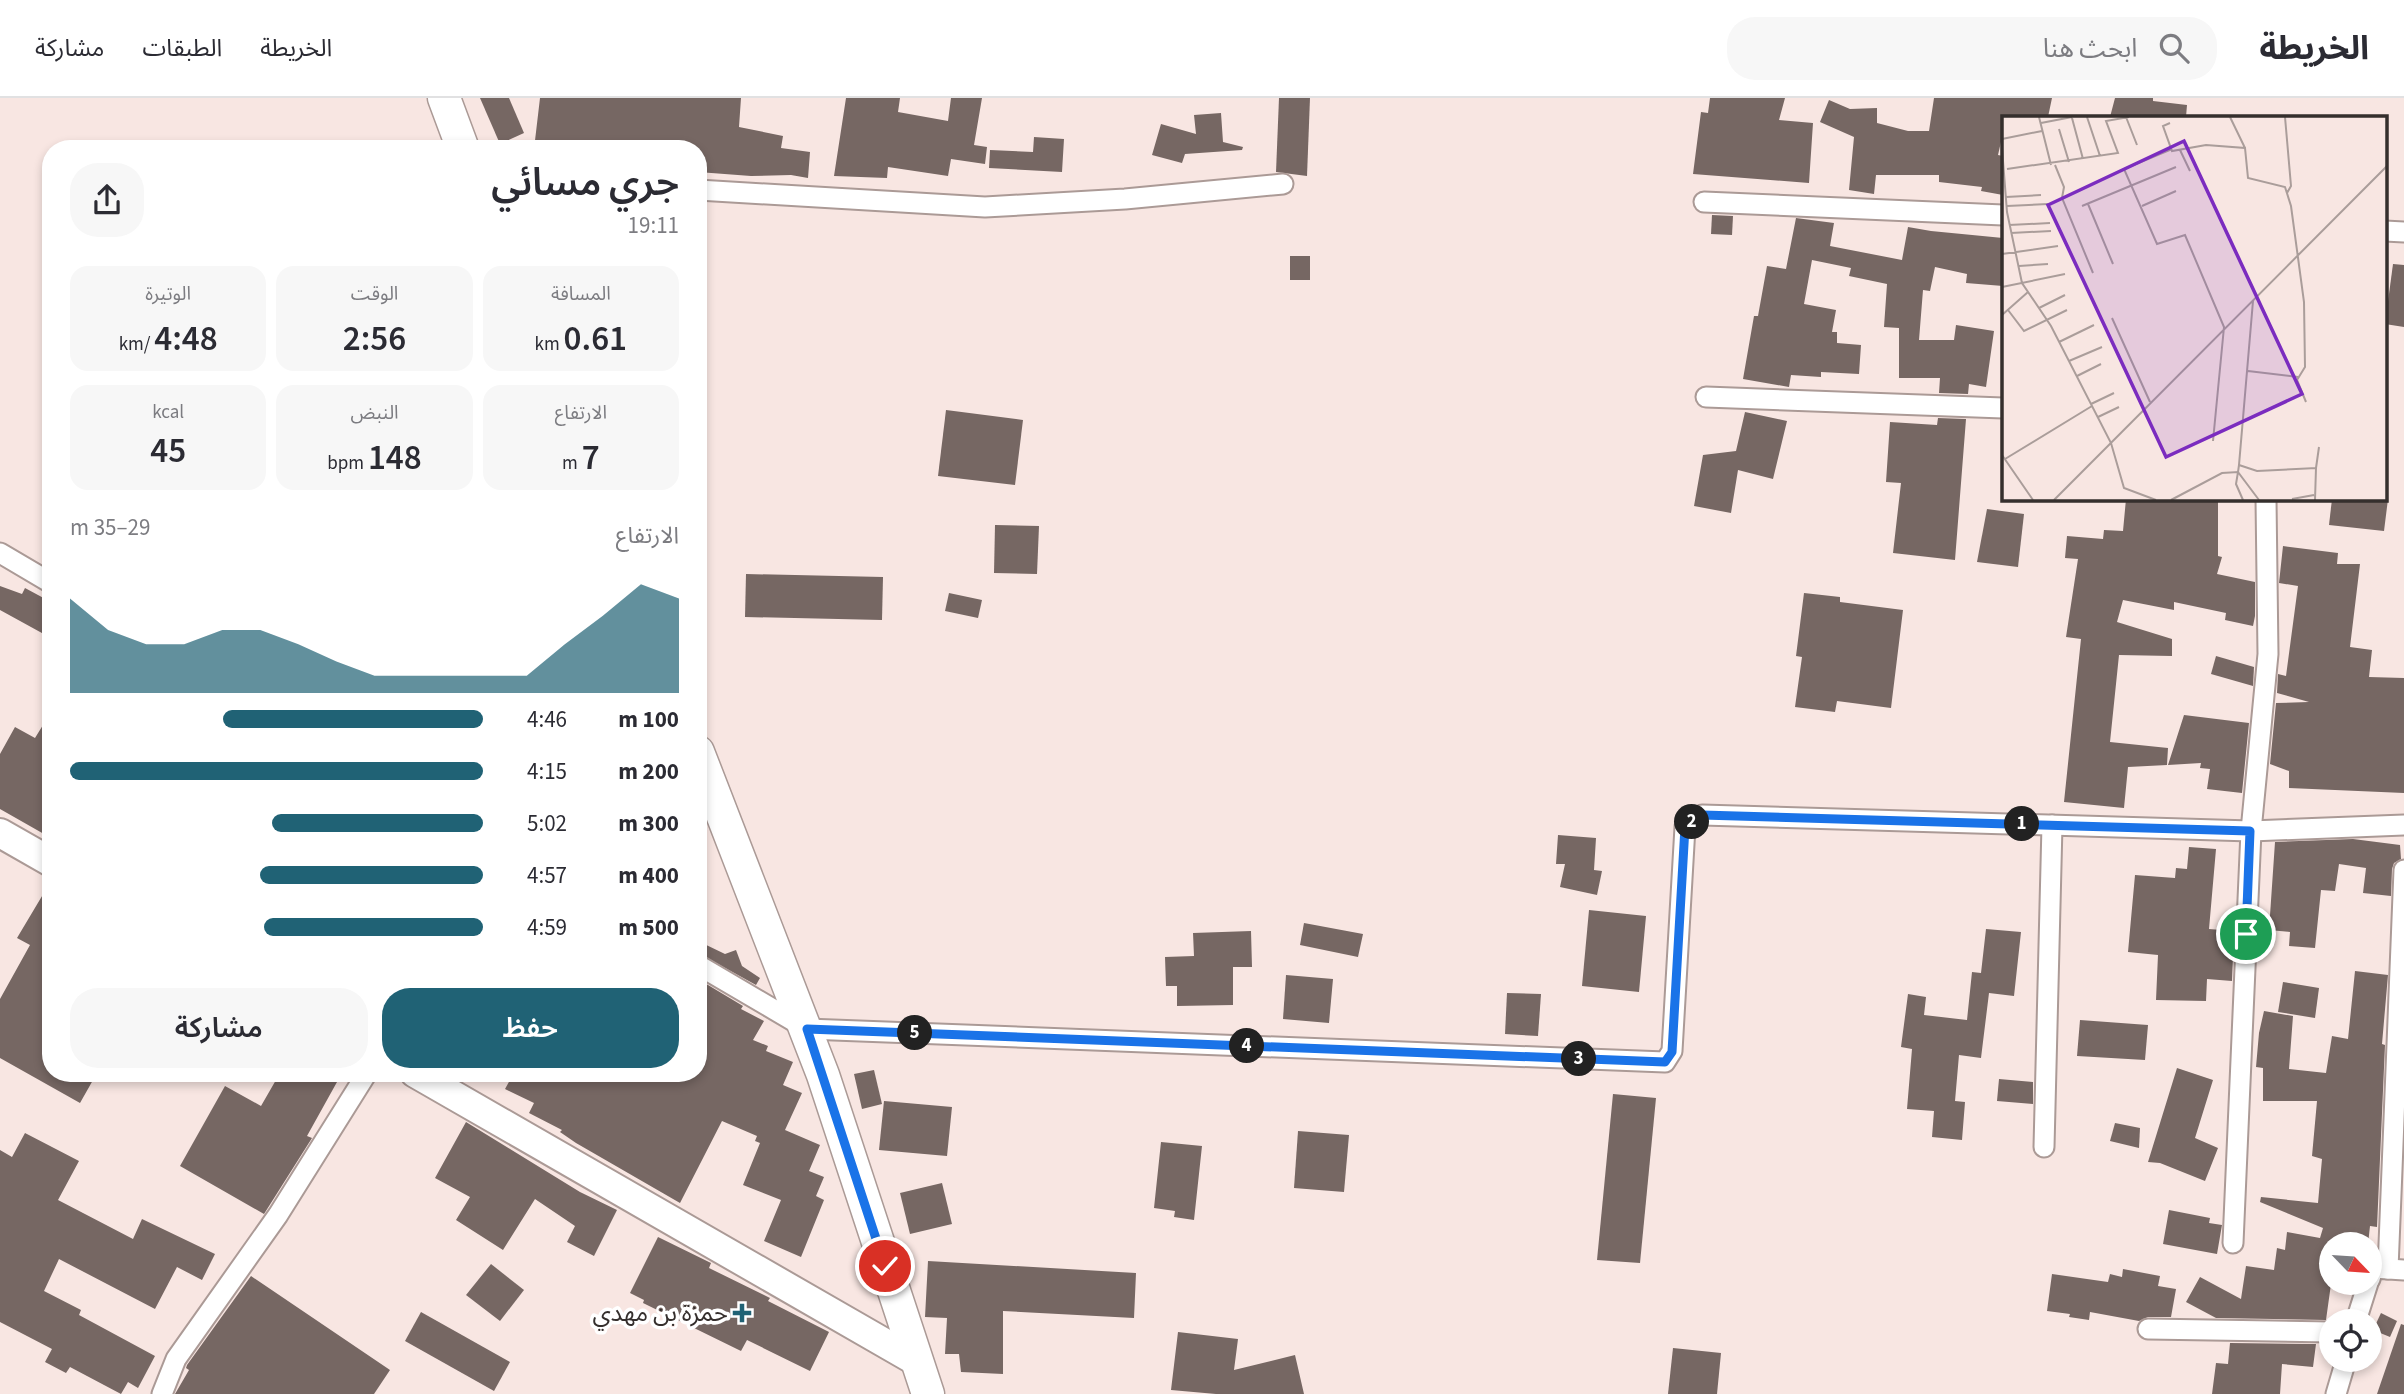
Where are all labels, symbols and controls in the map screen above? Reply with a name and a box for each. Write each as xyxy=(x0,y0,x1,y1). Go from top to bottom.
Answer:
search box xyxy=(1727,17,2217,80)
text: الخريطة xyxy=(2259,25,2369,72)
icon: search xyxy=(2155,29,2193,67)
text: ابحث هنا xyxy=(2043,30,2137,67)
text: مشاركة xyxy=(35,31,104,66)
text: الطبقات xyxy=(142,31,222,66)
text: الخريطة xyxy=(260,31,332,66)
inset map xyxy=(2002,116,2386,500)
text: جري مسائي xyxy=(491,156,679,210)
button: share xyxy=(70,163,144,237)
text: 19:11 xyxy=(628,209,679,242)
text: الوتيرة xyxy=(145,281,191,308)
text: الوقت xyxy=(351,281,398,308)
text: المسافة xyxy=(551,281,611,308)
text: 4:48 xyxy=(154,314,218,364)
text: 2:56 xyxy=(343,314,406,364)
text: 0.61 xyxy=(564,314,627,364)
text: /km xyxy=(119,331,154,358)
text: km xyxy=(535,331,564,358)
text: kcal xyxy=(152,399,184,426)
text: النبض xyxy=(350,400,399,427)
text: الارتفاع xyxy=(555,400,607,427)
text: 45 xyxy=(150,426,186,476)
text: 148 xyxy=(368,433,422,483)
text: 7 xyxy=(582,433,600,483)
text: bpm xyxy=(327,450,368,477)
text: m xyxy=(562,450,582,477)
text: 29–35 m xyxy=(70,511,150,544)
text: الارتفاع xyxy=(616,519,679,552)
text: 4:46 xyxy=(527,703,567,736)
text: 100 m xyxy=(618,703,679,736)
text: 4:15 xyxy=(527,755,567,788)
text: 200 m xyxy=(618,755,679,788)
pin: 2 xyxy=(1674,804,1710,840)
pin: 1 xyxy=(2004,806,2039,842)
text: 5:02 xyxy=(527,807,567,840)
text: 300 m xyxy=(618,807,679,840)
text: 2 xyxy=(1686,808,1697,835)
text: 1 xyxy=(2016,810,2027,837)
text: 4:57 xyxy=(527,859,567,892)
text: 400 m xyxy=(618,859,679,892)
pin xyxy=(2216,904,2276,964)
text: 4:59 xyxy=(527,911,567,944)
text: 500 m xyxy=(618,911,679,944)
icon: arrive xyxy=(2227,915,2265,953)
button: مشاركة xyxy=(70,988,368,1068)
button: حفظ xyxy=(382,988,679,1068)
pin: 5 xyxy=(898,1016,932,1051)
text: 5 xyxy=(909,1019,920,1046)
pin: 4 xyxy=(1230,1028,1264,1063)
text: 4 xyxy=(1241,1032,1252,1059)
pin: 3 xyxy=(1562,1042,1596,1076)
text: 3 xyxy=(1573,1045,1584,1072)
north arrow xyxy=(2319,1232,2382,1295)
map controls xyxy=(2319,1232,2382,1372)
pin xyxy=(855,1236,915,1296)
icon: check xyxy=(866,1247,904,1285)
place label: حمزة بن مهدي xyxy=(592,1296,728,1331)
marker: حمزة بن مهدي xyxy=(734,1305,750,1321)
button: locate xyxy=(2319,1309,2382,1372)

